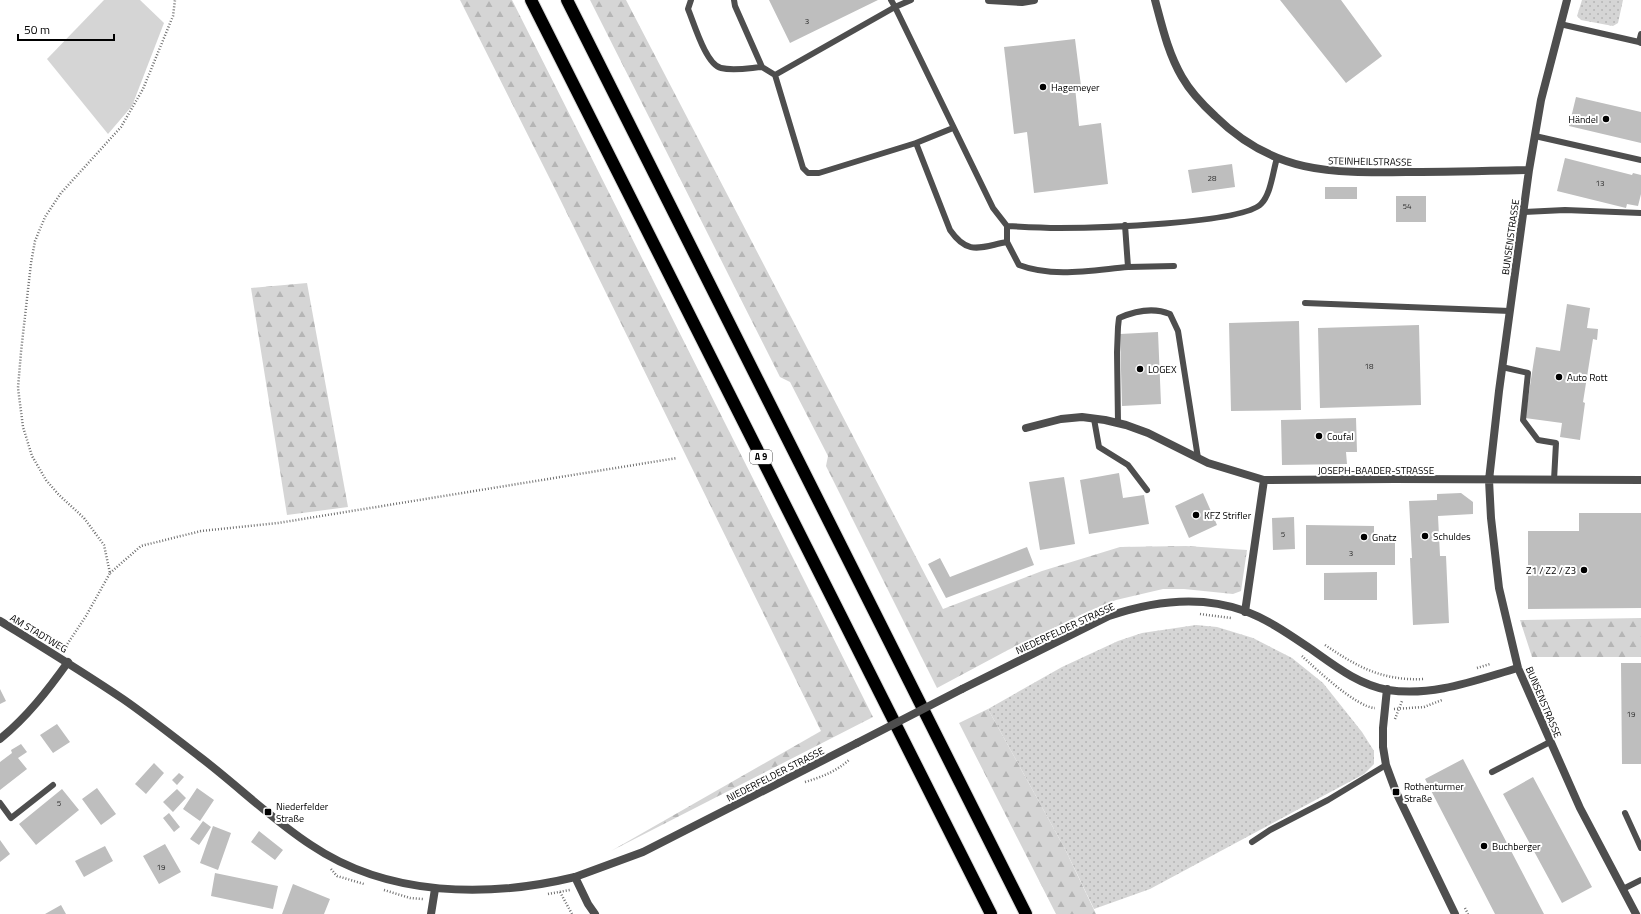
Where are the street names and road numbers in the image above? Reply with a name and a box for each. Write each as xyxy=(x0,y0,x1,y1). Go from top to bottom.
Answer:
street label: STEINHEILSTRASSE xyxy=(1328,153,1413,170)
street label: BUNSENSTRASSE xyxy=(1498,198,1523,276)
road number: A 9 xyxy=(750,450,772,464)
street label: JOSEPH-BAADER-STRASSE xyxy=(1318,463,1435,478)
street label: NIEDERFELDER STRASSE xyxy=(1013,599,1118,658)
street label: AM STADTWEG xyxy=(7,610,70,657)
street label: BUNSENSTRASSE xyxy=(1522,664,1565,741)
street label: NIEDERFELDER STRASSE xyxy=(724,743,827,806)

